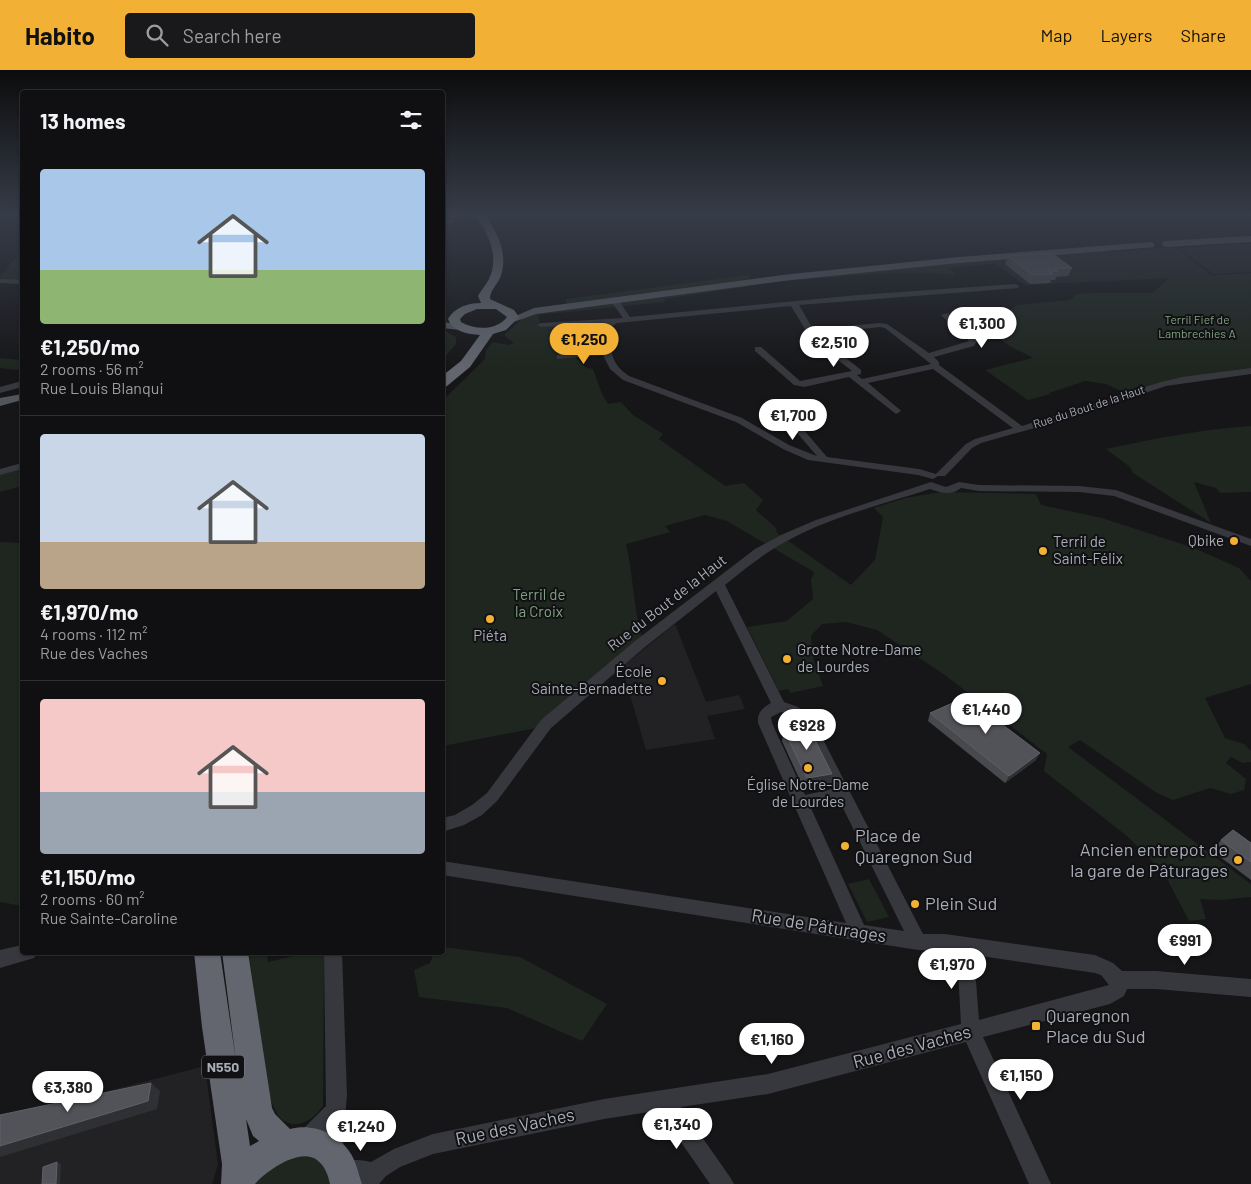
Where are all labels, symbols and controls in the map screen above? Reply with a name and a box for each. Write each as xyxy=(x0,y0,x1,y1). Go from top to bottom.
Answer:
search box xyxy=(125,13,475,58)
text: Habito xyxy=(25,21,95,50)
icon: search xyxy=(143,21,171,49)
text: Search here xyxy=(183,24,282,47)
text: Map xyxy=(1040,24,1072,46)
text: Layers xyxy=(1100,24,1153,46)
text: Share xyxy=(1181,24,1226,46)
icon: filters xyxy=(397,106,425,134)
text: 13 homes xyxy=(40,108,125,133)
icon: home xyxy=(188,201,278,291)
pin: €1,300 xyxy=(941,306,1023,349)
park label: Terril Fief de Lambrechies A xyxy=(1158,312,1236,340)
text: €1,300 xyxy=(959,313,1005,332)
pin: €1,250 xyxy=(543,322,625,365)
pin: €2,510 xyxy=(793,326,875,368)
text: €1,250 xyxy=(561,329,607,348)
text: €2,510 xyxy=(811,332,857,351)
text: €1,250/mo xyxy=(40,334,140,359)
text: 2 rooms · 56 m² xyxy=(40,359,144,378)
text: Rue Louis Blanqui xyxy=(40,378,163,397)
street label: Rue du Bout de la Haut xyxy=(1031,381,1146,431)
pin: €1,700 xyxy=(752,398,834,441)
text: €1,700 xyxy=(770,405,816,424)
icon: home xyxy=(188,467,278,557)
place label: Qbike xyxy=(1188,531,1224,549)
place label: Terril de Saint-Félix xyxy=(1053,532,1123,567)
marker: Qbike xyxy=(1228,535,1240,547)
marker: Terril de Saint-Félix xyxy=(1037,545,1049,557)
street label: Rue du Bout de la Haut xyxy=(603,550,729,654)
park label: Terril de la Croix xyxy=(513,585,565,620)
text: €1,970/mo xyxy=(40,599,138,624)
marker: Piéta xyxy=(484,613,496,625)
text: 4 rooms · 112 m² xyxy=(40,624,147,643)
place label: Piéta xyxy=(473,626,507,644)
place label: Grotte Notre-Dame de Lourdes xyxy=(797,640,921,675)
text: Rue des Vaches xyxy=(40,643,148,662)
marker: Grotte Notre-Dame de Lourdes xyxy=(781,653,793,665)
place label: École Sainte-Bernadette xyxy=(531,662,652,697)
marker: École Sainte-Bernadette xyxy=(656,675,668,687)
pin: €1,440 xyxy=(945,692,1027,735)
text: €1,440 xyxy=(962,699,1010,718)
pin: €928 xyxy=(777,708,837,751)
text: €928 xyxy=(789,715,825,734)
icon: home xyxy=(188,732,278,822)
marker: Église Notre-Dame de Lourdes xyxy=(802,762,814,774)
place label: Église Notre-Dame de Lourdes xyxy=(747,775,869,810)
place label: Place de Quaregnon Sud xyxy=(855,824,973,867)
place label: Ancien entrepot de la gare de Pâturages xyxy=(1070,838,1228,881)
marker: Place de Quaregnon Sud xyxy=(839,840,851,852)
marker: Ancien entrepot de la gare de Pâturages xyxy=(1232,854,1244,866)
text: €1,150/mo xyxy=(40,864,136,889)
text: 2 rooms · 60 m² xyxy=(40,889,145,908)
place label: Plein Sud xyxy=(925,892,997,914)
marker: Plein Sud xyxy=(909,898,921,910)
street label: Rue de Pâturages xyxy=(750,903,888,947)
text: Rue Sainte-Caroline xyxy=(40,908,178,927)
pin: €991 xyxy=(1155,924,1215,966)
text: €991 xyxy=(1169,930,1201,949)
pin: €1,970 xyxy=(911,948,993,990)
text: €1,970 xyxy=(929,954,975,973)
place label: Quaregnon Place du Sud xyxy=(1046,1004,1146,1047)
street label: Rue des Vaches xyxy=(850,1020,973,1072)
marker: Quaregnon Place du Sud xyxy=(1030,1020,1042,1032)
pin: €1,160 xyxy=(731,1022,813,1065)
text: €1,160 xyxy=(750,1029,794,1048)
road number: N550 xyxy=(202,1056,244,1079)
pin: €1,150 xyxy=(980,1058,1062,1101)
text: €1,150 xyxy=(999,1065,1043,1084)
pin: €3,380 xyxy=(27,1070,109,1113)
text: €3,380 xyxy=(43,1077,93,1096)
street label: Rue des Vaches xyxy=(453,1103,576,1149)
pin: €1,340 xyxy=(636,1108,718,1150)
pin: €1,240 xyxy=(320,1110,402,1152)
text: €1,340 xyxy=(653,1114,701,1133)
text: €1,240 xyxy=(337,1116,385,1135)

